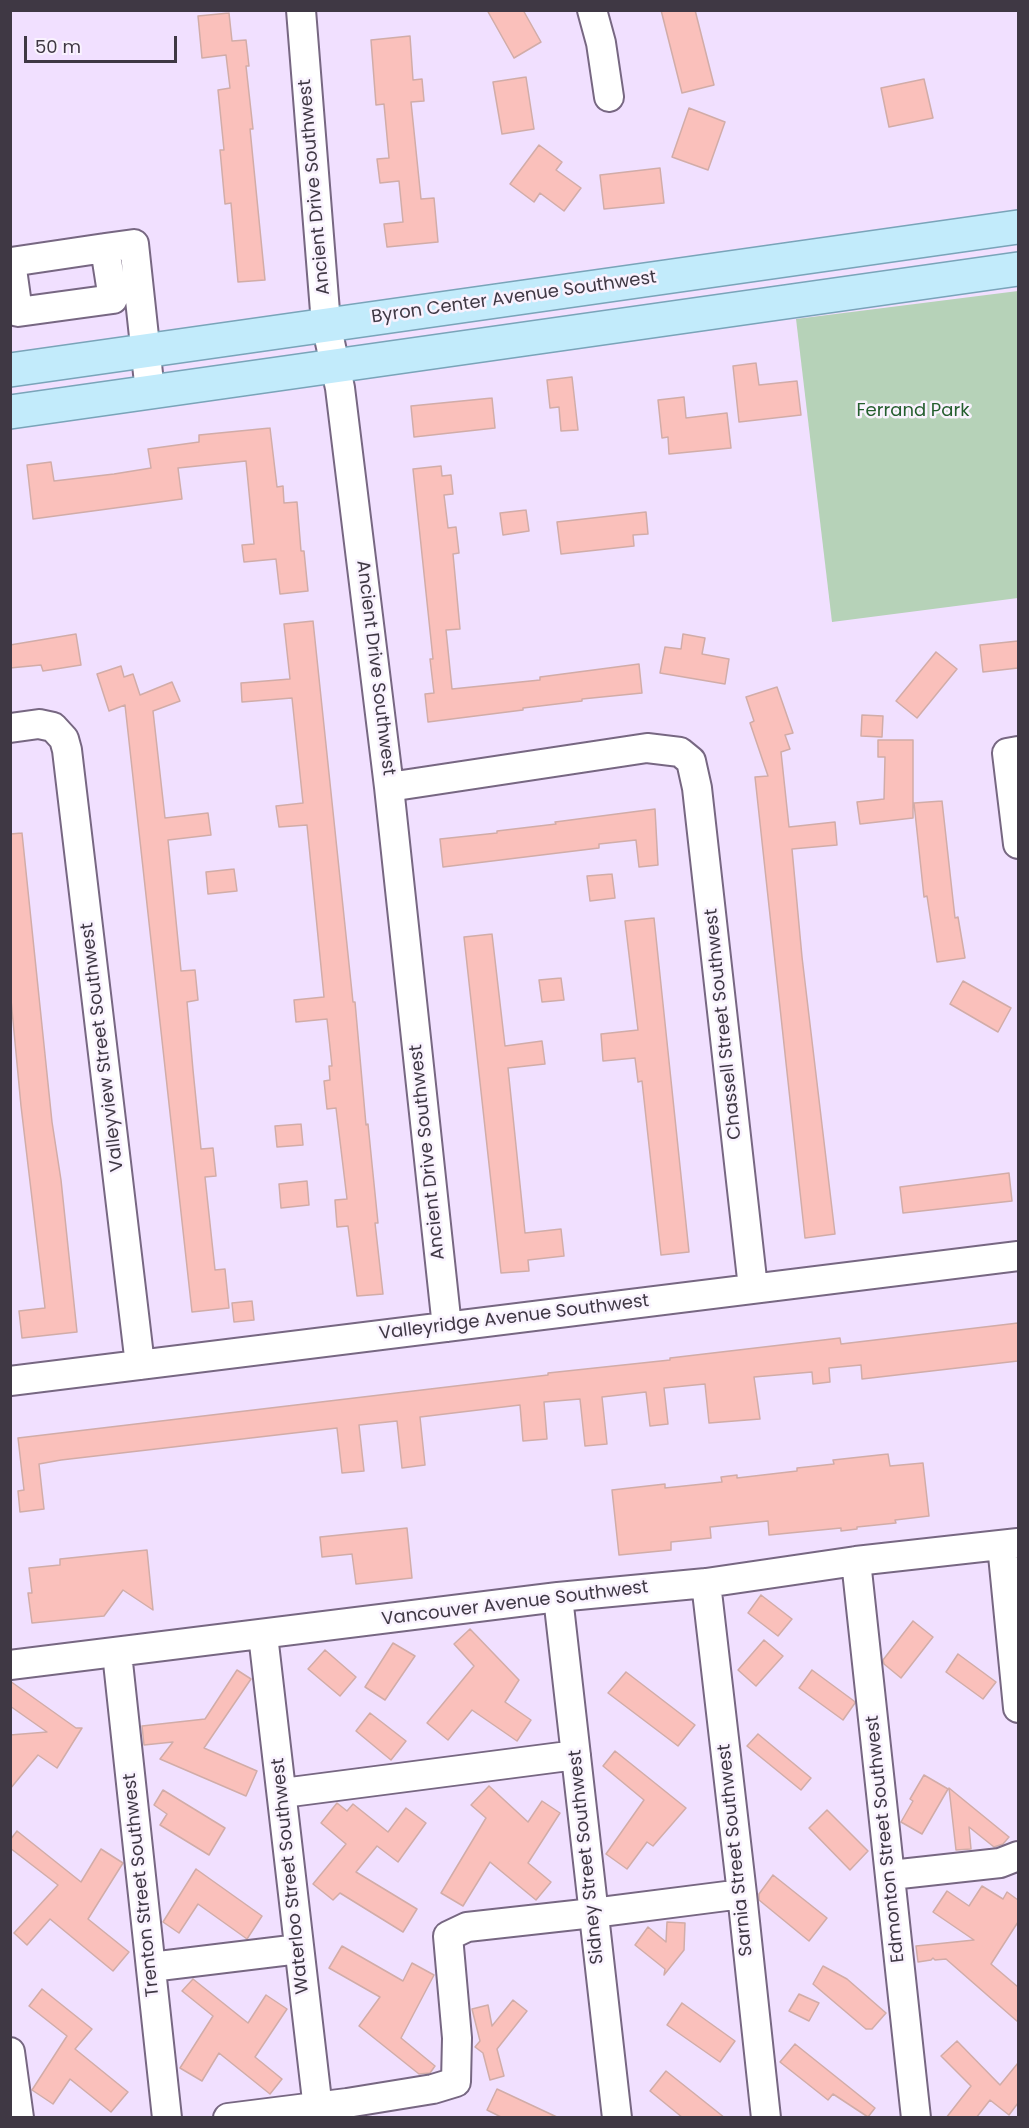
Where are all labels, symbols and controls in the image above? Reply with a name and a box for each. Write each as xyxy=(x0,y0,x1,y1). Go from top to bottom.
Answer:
scale bar xyxy=(27,24,180,62)
text: 50 m xyxy=(35,34,81,59)
street label: Ancient Drive Southwest xyxy=(295,78,335,296)
street label: Byron Center Avenue Southwest xyxy=(370,267,658,329)
park label: Ferrand Park xyxy=(857,400,969,422)
street label: Ancient Drive Southwest xyxy=(351,559,399,777)
street label: Chassell Street Southwest xyxy=(701,907,747,1141)
street label: Valleyview Street Southwest xyxy=(77,921,129,1173)
street label: Ancient Drive Southwest xyxy=(406,1043,450,1261)
street label: Valleyridge Avenue Southwest xyxy=(378,1291,650,1345)
street label: Vancouver Avenue Southwest xyxy=(380,1577,650,1631)
street label: Edmonton Street Southwest xyxy=(862,1714,910,1964)
street label: Sarnia Street Southwest xyxy=(714,1743,758,1957)
street label: Sidney Street Southwest xyxy=(565,1749,609,1965)
street label: Waterloo Street Southwest xyxy=(268,1757,314,1995)
street label: Trenton Street Southwest xyxy=(120,1772,164,1998)

